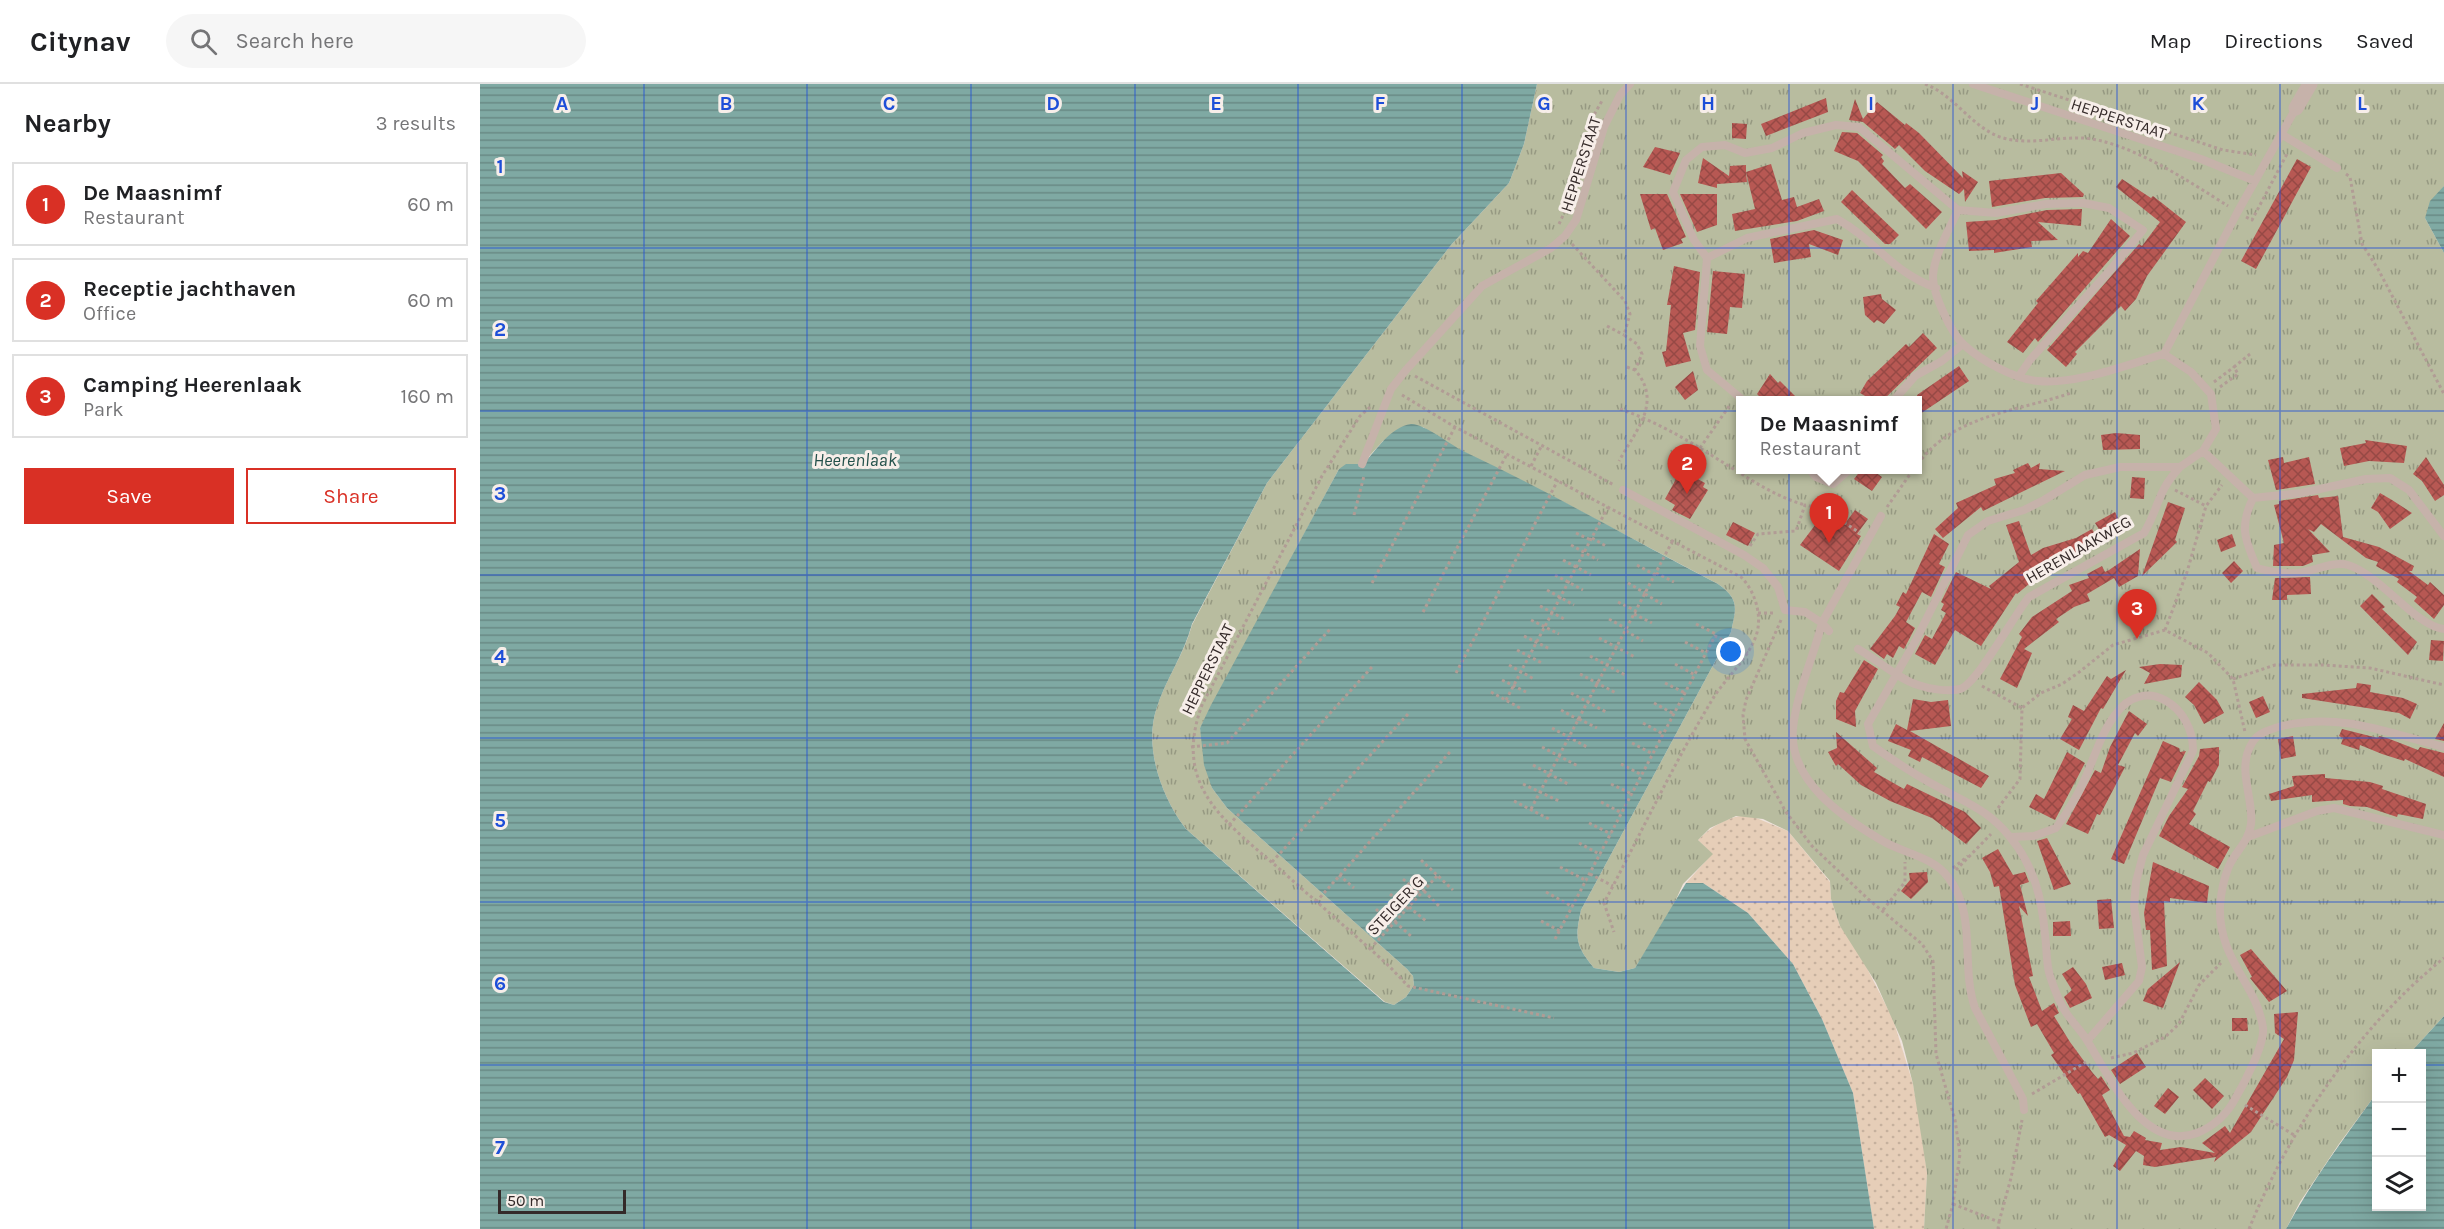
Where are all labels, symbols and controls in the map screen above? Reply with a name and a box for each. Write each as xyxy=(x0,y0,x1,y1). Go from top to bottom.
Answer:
search box xyxy=(166,14,586,68)
text: Citynav xyxy=(30,25,130,58)
icon: search xyxy=(187,25,220,58)
text: Search here xyxy=(235,28,354,54)
text: Map xyxy=(2150,29,2191,53)
text: Directions xyxy=(2224,29,2323,53)
text: Saved xyxy=(2356,29,2414,53)
text: A xyxy=(556,92,569,115)
text: B xyxy=(720,92,732,115)
text: C xyxy=(883,92,895,115)
text: D xyxy=(1046,92,1060,115)
text: E xyxy=(1210,92,1222,115)
text: F xyxy=(1375,92,1386,115)
text: G xyxy=(1537,92,1551,115)
text: H xyxy=(1701,92,1715,115)
text: I xyxy=(1868,92,1874,115)
text: J xyxy=(2031,92,2039,115)
text: K xyxy=(2191,92,2205,115)
text: L xyxy=(2357,92,2367,115)
street label: HEPPERSTAAT xyxy=(2069,94,2169,143)
text: Nearby xyxy=(24,108,111,139)
text: 3 results xyxy=(376,112,456,135)
street label: HEPPERSTAAT xyxy=(1556,114,1605,214)
text: 1 xyxy=(496,155,504,178)
text: De Maasnimf xyxy=(83,180,222,206)
text: 1 xyxy=(42,193,49,216)
text: 60 m xyxy=(407,193,454,216)
text: Restaurant xyxy=(83,206,185,229)
text: Receptie jachthaven xyxy=(83,276,296,302)
text: 2 xyxy=(39,289,52,312)
text: 60 m xyxy=(407,289,454,312)
text: Office xyxy=(83,302,136,325)
text: 2 xyxy=(494,318,506,341)
text: Camping Heerenlaak xyxy=(83,372,302,398)
text: 3 xyxy=(39,385,52,408)
text: 160 m xyxy=(401,385,454,408)
popup xyxy=(1736,396,1922,474)
text: Park xyxy=(83,398,124,421)
text: De Maasnimf xyxy=(1760,411,1898,437)
text: Restaurant xyxy=(1760,437,1861,460)
pin: 2 xyxy=(1668,444,1706,494)
water label: Heerenlaak xyxy=(813,449,898,471)
button: Save xyxy=(24,468,234,524)
button: Share xyxy=(246,468,456,524)
text: 3 xyxy=(494,482,506,505)
pin: 1 xyxy=(1810,494,1848,543)
street label: HERENLAAKWEG xyxy=(2022,512,2134,587)
pin: 3 xyxy=(2118,590,2156,639)
street label: HEPPERSTAAT xyxy=(1177,621,1238,718)
your location xyxy=(1716,637,1745,666)
text: 4 xyxy=(494,645,506,668)
text: 5 xyxy=(494,809,506,832)
street label: STEIGER G xyxy=(1363,872,1428,939)
text: 6 xyxy=(494,972,506,995)
map controls xyxy=(2372,1049,2426,1211)
button: + xyxy=(2372,1049,2426,1103)
button: − xyxy=(2372,1103,2426,1157)
text: 7 xyxy=(495,1136,505,1159)
button: layers xyxy=(2372,1157,2426,1211)
scale bar xyxy=(498,1187,626,1214)
text: 50 m xyxy=(507,1191,544,1210)

